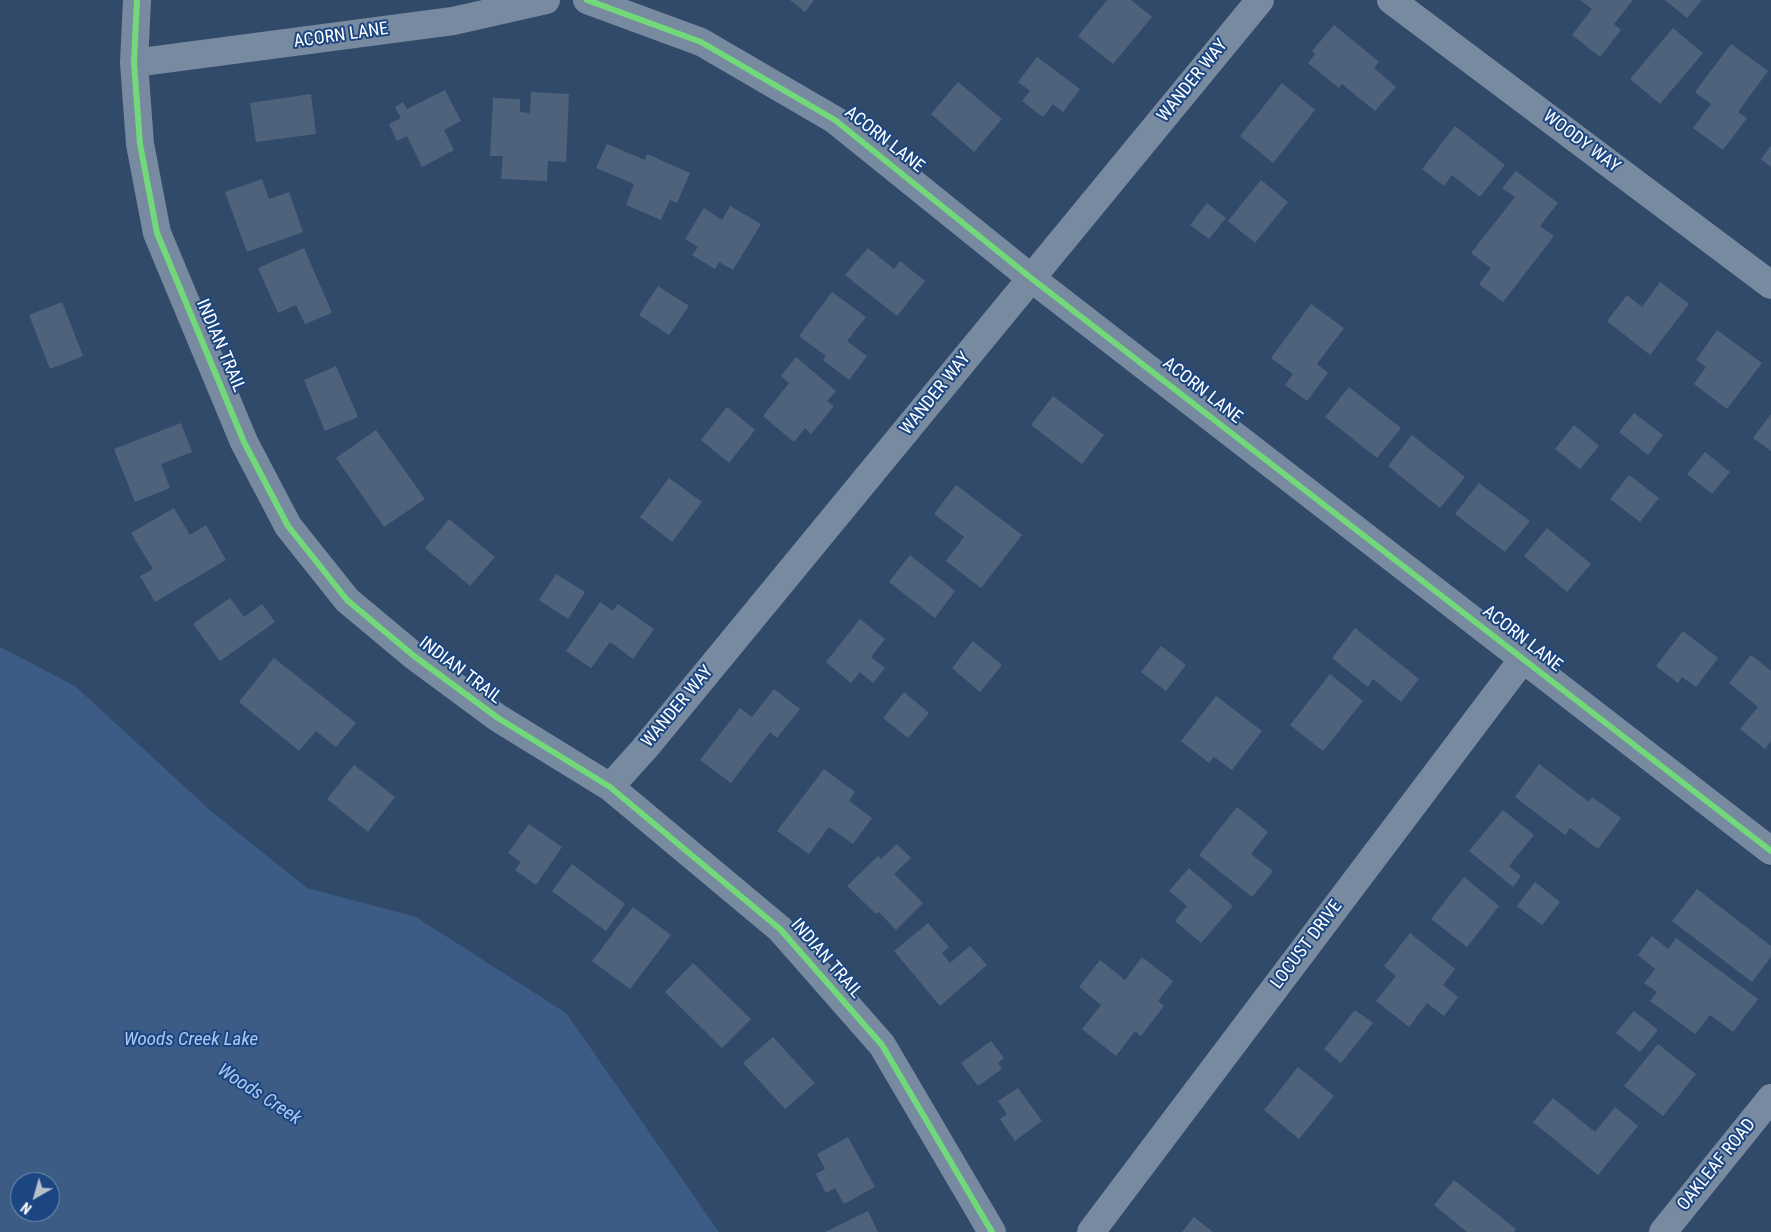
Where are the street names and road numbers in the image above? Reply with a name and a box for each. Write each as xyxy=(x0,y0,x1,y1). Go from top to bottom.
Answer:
street label: ACORN LANE xyxy=(292,19,390,53)
street label: WANDER WAY xyxy=(1153,35,1233,127)
street label: ACORN LANE xyxy=(840,102,928,178)
street label: WOODY WAY xyxy=(1538,106,1624,178)
street label: INDIAN TRAIL xyxy=(191,296,249,396)
street label: WANDER WAY xyxy=(896,348,976,440)
street label: ACORN LANE xyxy=(1158,353,1246,429)
street label: ACORN LANE xyxy=(1478,601,1566,677)
street label: INDIAN TRAIL xyxy=(414,633,506,709)
street label: WANDER WAY xyxy=(638,662,718,752)
street label: LOCUST DRIVE xyxy=(1267,896,1347,994)
street label: INDIAN TRAIL xyxy=(786,915,866,1003)
street label: OAKLEAF ROAD xyxy=(1673,1115,1761,1215)

